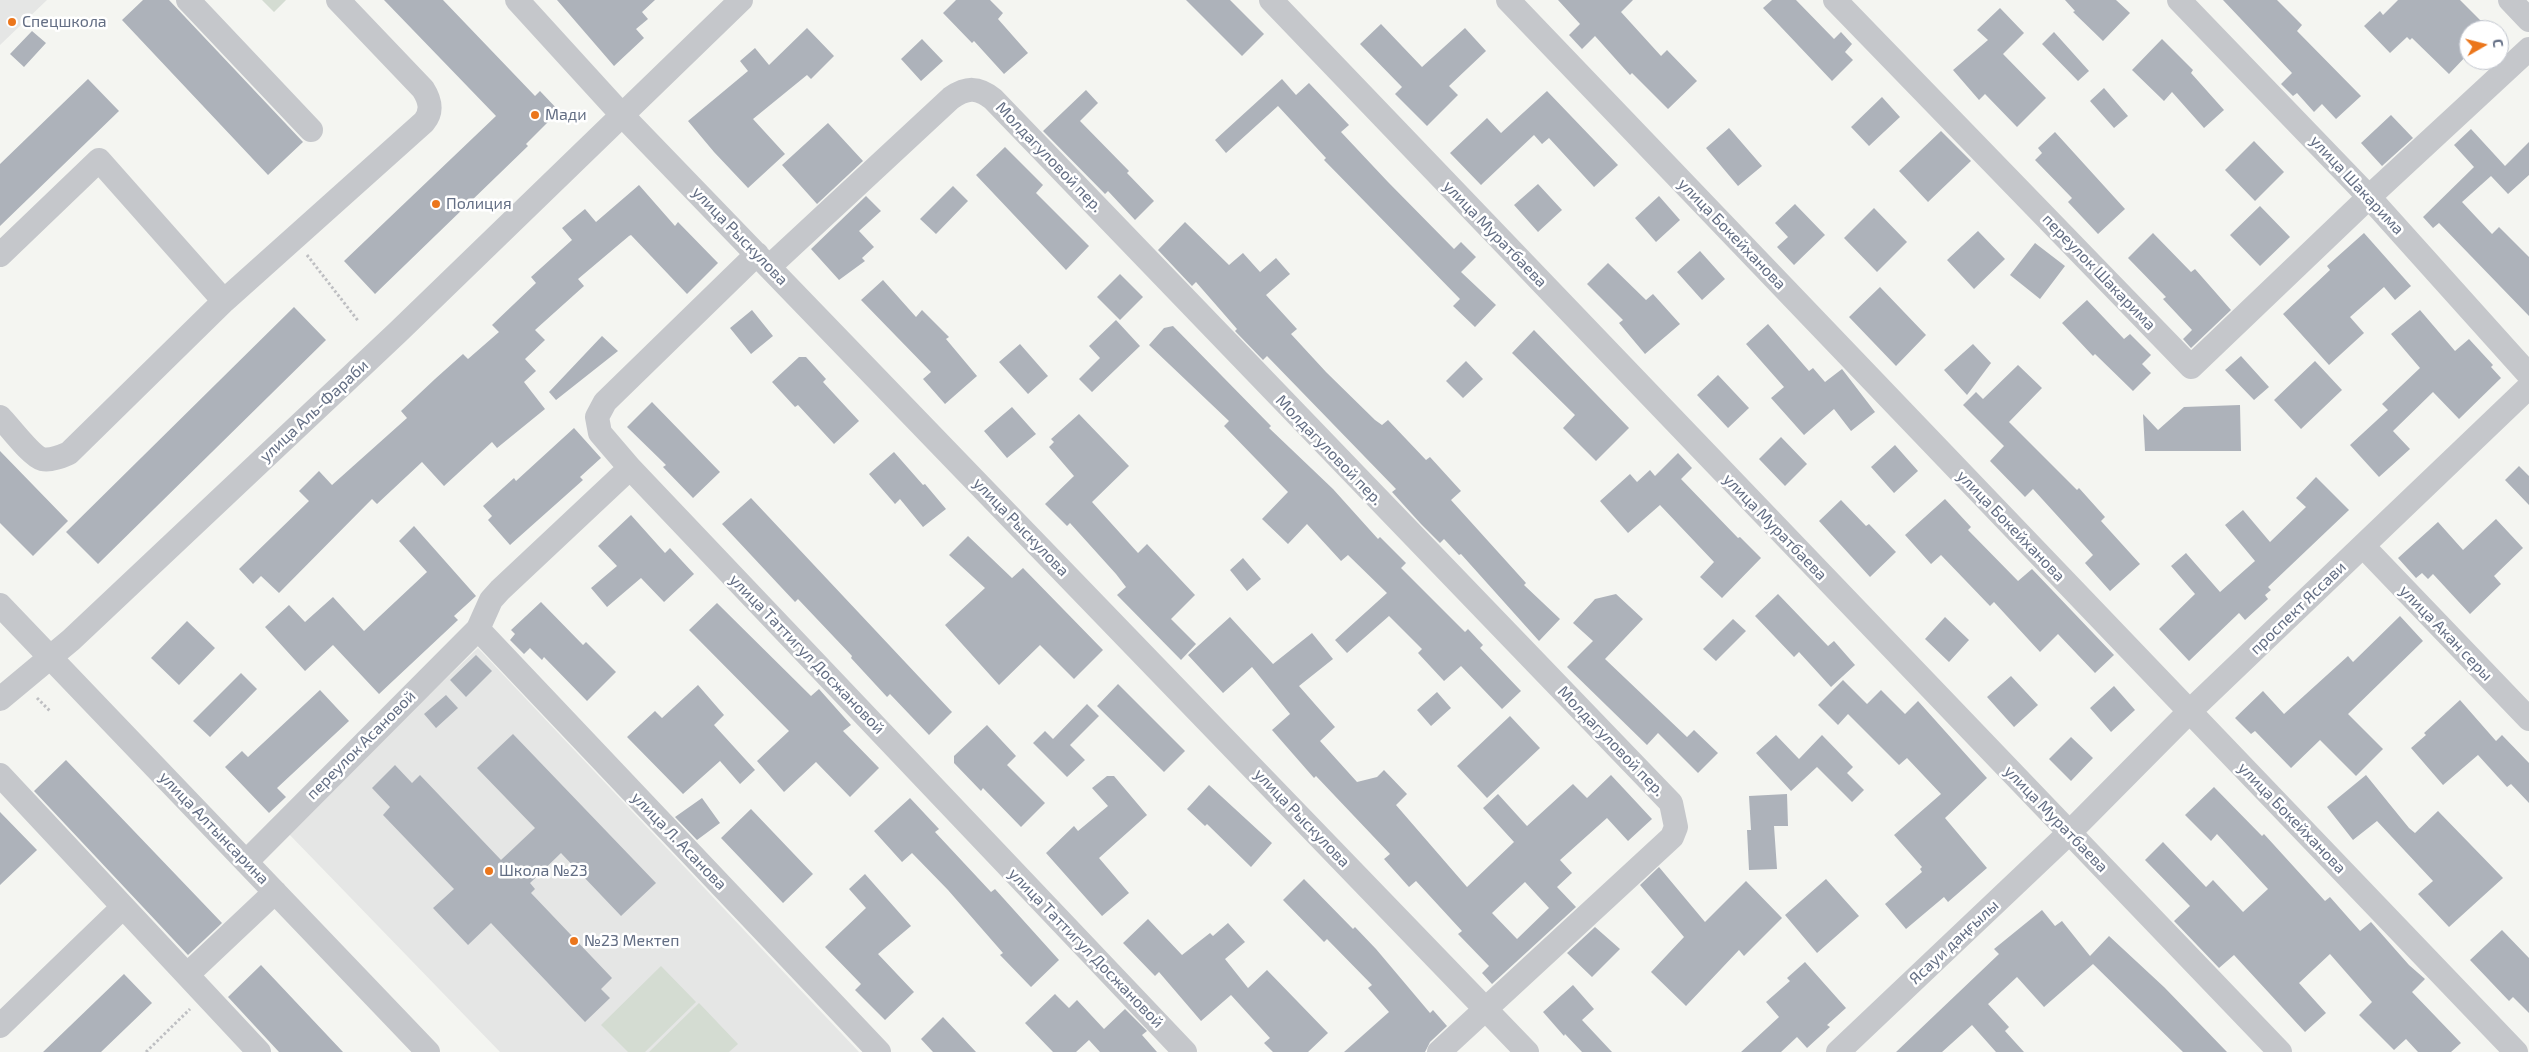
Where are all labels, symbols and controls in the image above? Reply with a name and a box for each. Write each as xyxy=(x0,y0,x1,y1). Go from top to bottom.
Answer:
place label: Спецшкола xyxy=(22,12,107,32)
marker: Спецшкола xyxy=(6,16,18,28)
north arrow xyxy=(2459,20,2509,70)
text: С xyxy=(2489,38,2507,48)
street label: Молдагуловой пер. xyxy=(992,98,1106,216)
place label: Мади xyxy=(545,105,587,125)
marker: Мади xyxy=(529,109,541,121)
street label: улица Шакарима xyxy=(2306,131,2408,239)
street label: улица Бокейханова xyxy=(1674,174,1790,294)
street label: улица Муратбаева xyxy=(1439,177,1551,291)
street label: улица Рыскулова xyxy=(688,183,792,289)
place label: Полиция xyxy=(446,194,512,214)
marker: Полиция xyxy=(430,198,442,210)
street label: переулок Шакарима xyxy=(2038,210,2160,334)
street label: улица Аль-Фараби xyxy=(256,356,372,466)
street label: Молдагуловой пер. xyxy=(1272,391,1386,509)
street label: улица Бокейханова xyxy=(1953,466,2069,586)
street label: улица Муратбаева xyxy=(1719,470,1831,584)
street label: улица Рыскулова xyxy=(969,474,1073,580)
street label: проспект Яссави xyxy=(2246,557,2350,659)
street label: улица Таттигул Досжановой xyxy=(726,570,888,738)
street label: улица Акан серы xyxy=(2395,581,2497,685)
street label: Молдагуловой пер. xyxy=(1554,682,1668,800)
street label: переулок Асановой xyxy=(302,686,420,804)
street label: улица Бокейханова xyxy=(2234,758,2350,878)
street label: улица Муратбаева xyxy=(2000,762,2112,876)
street label: улица Рыскулова xyxy=(1250,765,1354,871)
street label: улица Алтынсарина xyxy=(155,768,273,888)
street label: улица Л. Асанова xyxy=(627,788,731,894)
place label: Школа №23 xyxy=(499,861,588,881)
street label: улица Таттигул Досжановой xyxy=(1005,864,1167,1032)
marker: Школа №23 xyxy=(483,865,495,877)
street label: Ясауи даңғылы xyxy=(1905,896,2003,988)
place label: №23 Мектеп xyxy=(584,931,679,951)
marker: №23 Мектеп xyxy=(568,935,580,947)

